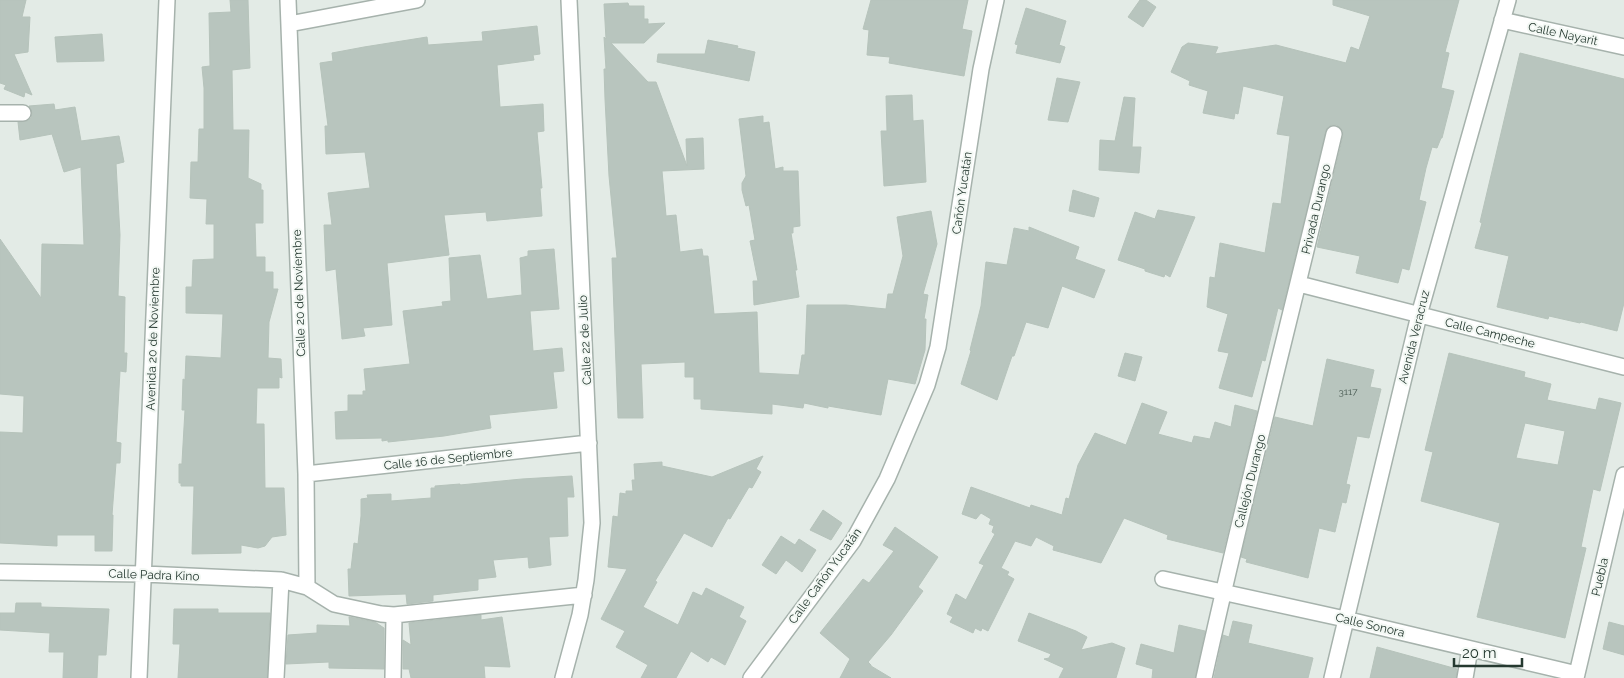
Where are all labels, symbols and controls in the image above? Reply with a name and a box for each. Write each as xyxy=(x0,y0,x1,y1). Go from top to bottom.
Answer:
street label: Calle Nayarit xyxy=(1527,20,1599,48)
street label: Cañón Yucatán xyxy=(949,151,975,235)
street label: Privada Durango xyxy=(1299,163,1333,255)
street label: Calle 20 de Noviembre xyxy=(290,229,308,357)
street label: Avenida 20 de Noviembre xyxy=(144,267,162,411)
street label: Avenida Veracruz xyxy=(1396,289,1432,385)
street label: Calle 22 de Julio xyxy=(576,295,594,385)
street label: Calle Campeche xyxy=(1444,315,1536,351)
house number: 3117 xyxy=(1338,386,1358,397)
street label: Callejón Durango xyxy=(1232,433,1268,529)
street label: Calle 16 de Septiembre xyxy=(383,445,513,473)
street label: Calle Cañón Yucatán xyxy=(786,525,864,627)
street label: Puebla xyxy=(1589,556,1611,598)
street label: Calle Padra Kino xyxy=(108,566,200,584)
street label: Calle Sonora xyxy=(1334,610,1406,640)
scale bar xyxy=(1454,636,1522,668)
text: 20 m xyxy=(1462,644,1497,662)

